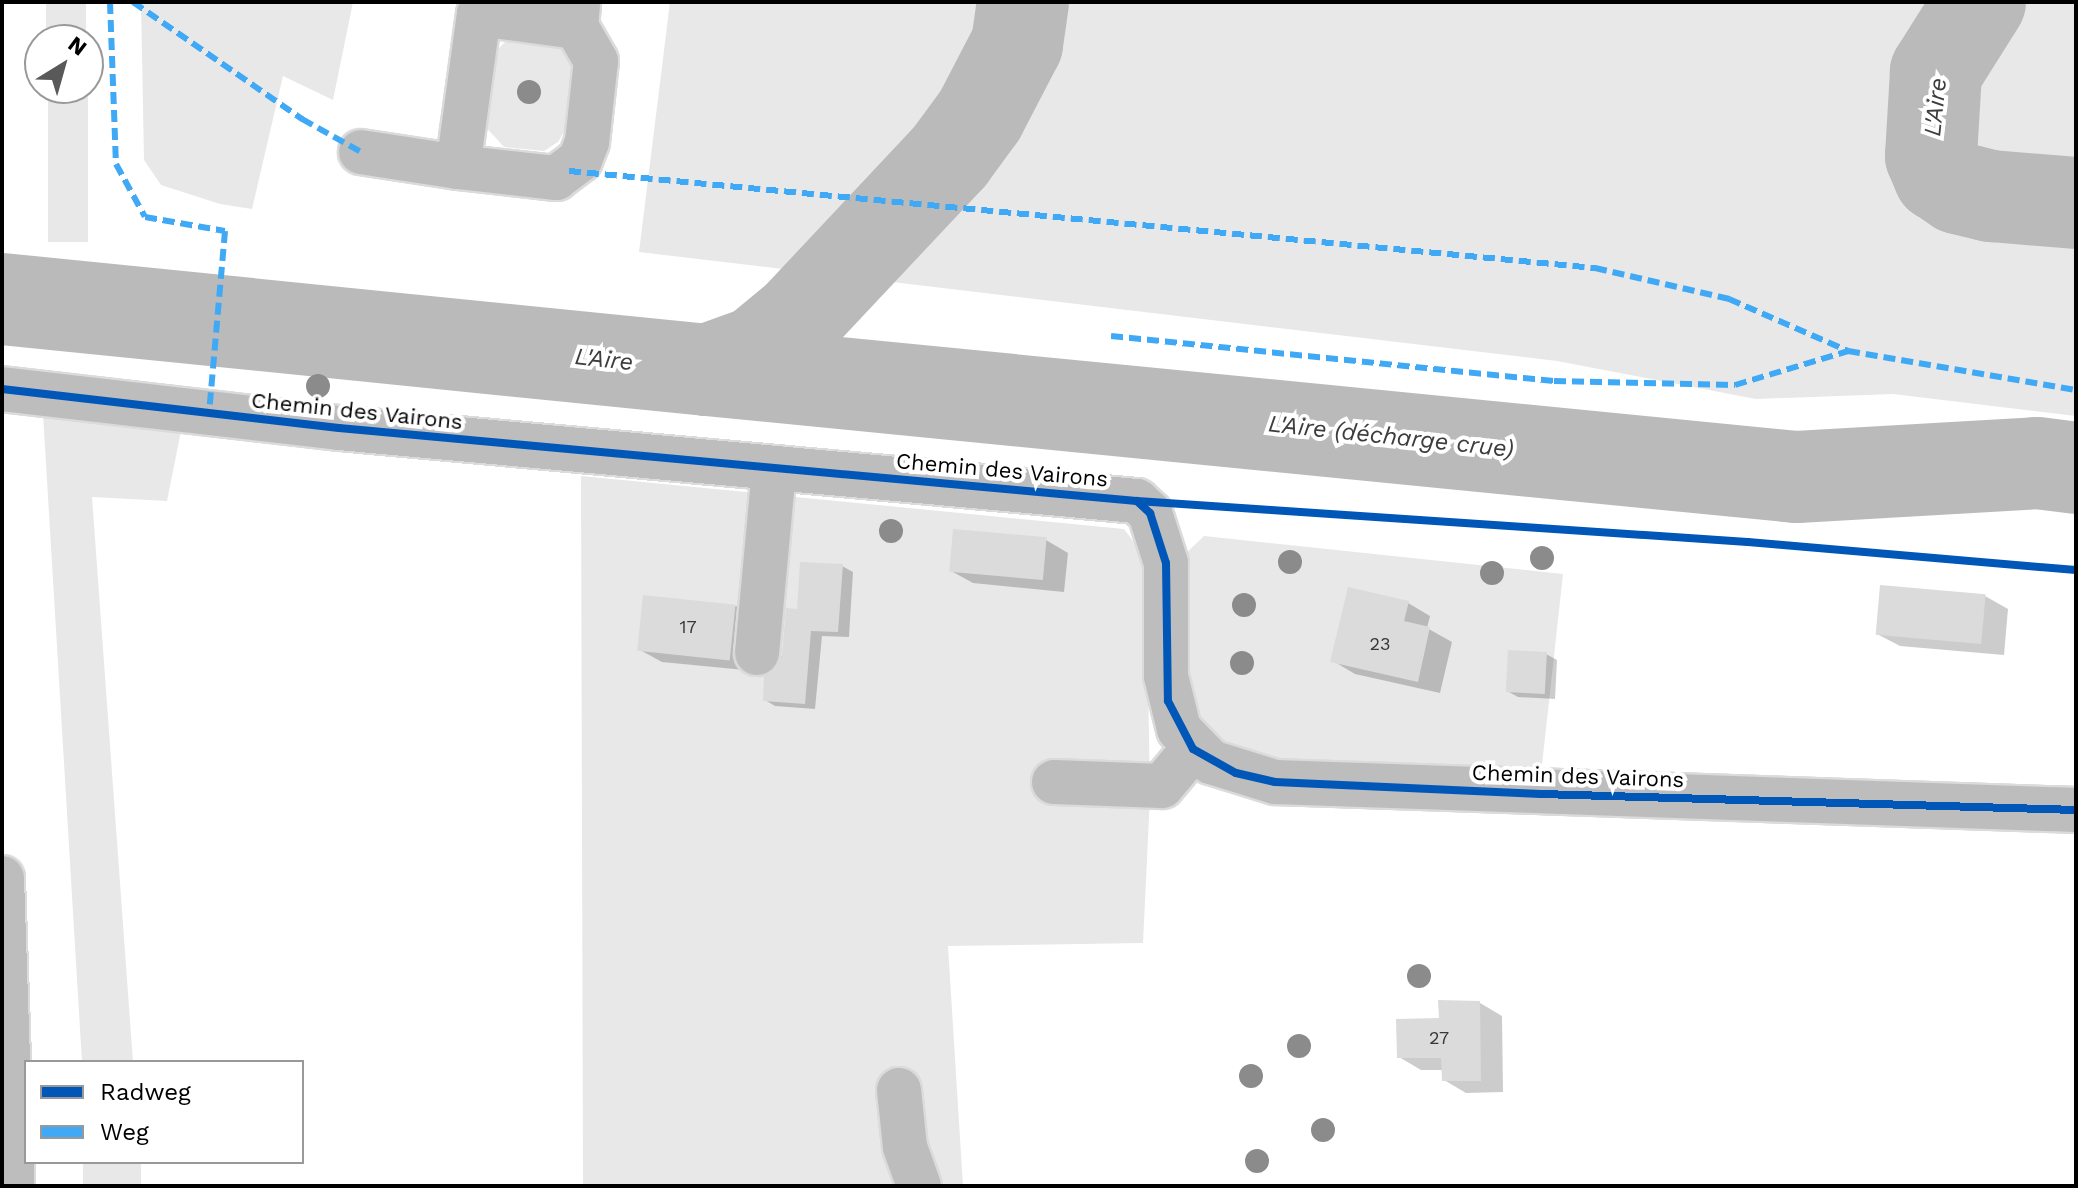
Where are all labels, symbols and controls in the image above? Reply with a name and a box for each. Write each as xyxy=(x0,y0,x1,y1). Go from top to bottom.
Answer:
north arrow xyxy=(24,24,104,104)
text: N xyxy=(64,31,92,61)
water label: L'Aire xyxy=(1919,76,1953,138)
water label: L'Aire xyxy=(573,343,635,377)
street label: Chemin des Vairons xyxy=(250,387,464,435)
water label: L'Aire (décharge crue) xyxy=(1267,410,1515,464)
street label: Chemin des Vairons xyxy=(895,448,1109,492)
house number: 17 xyxy=(679,616,697,638)
house number: 23 xyxy=(1370,633,1390,655)
street label: Chemin des Vairons xyxy=(1471,759,1685,793)
house number: 27 xyxy=(1429,1027,1449,1049)
legend xyxy=(24,1060,304,1164)
text: Radweg xyxy=(100,1078,191,1106)
text: Weg xyxy=(100,1118,149,1146)

